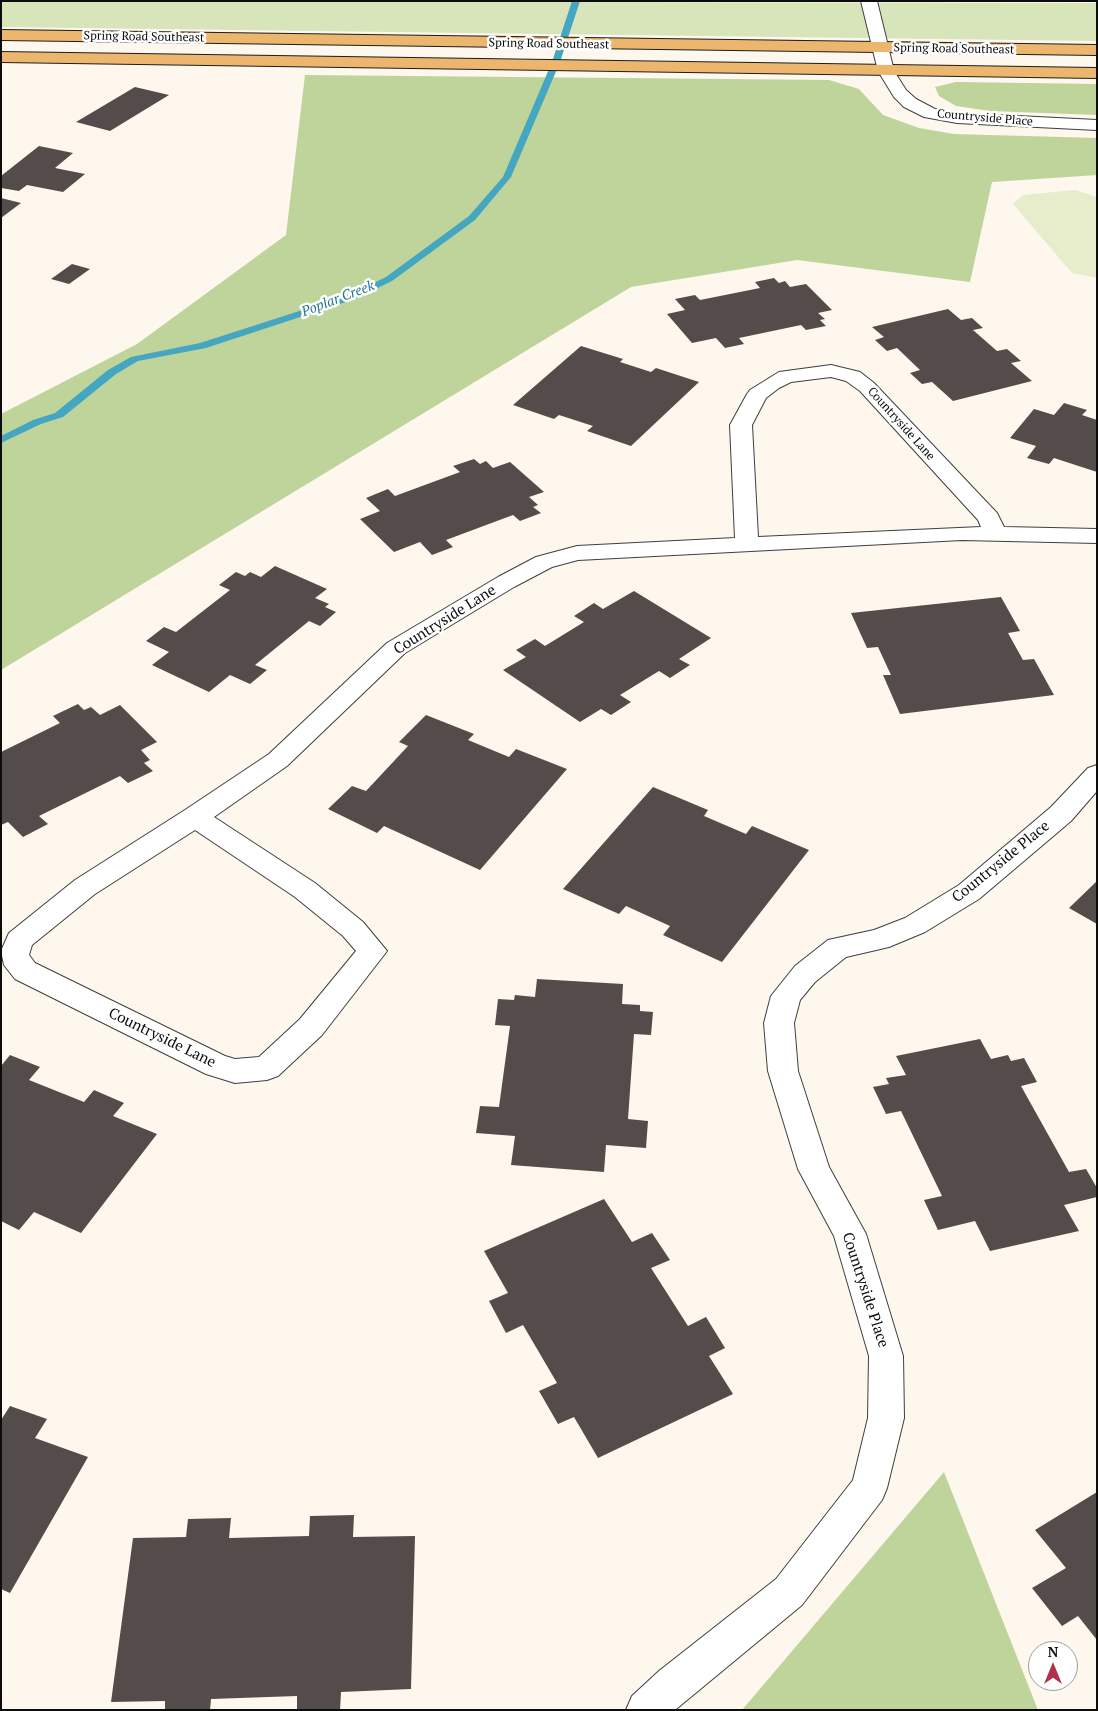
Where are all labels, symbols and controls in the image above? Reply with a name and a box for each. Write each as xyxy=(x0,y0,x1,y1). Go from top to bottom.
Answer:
street label: Spring Road Southeast xyxy=(84,29,204,45)
street label: Spring Road Southeast xyxy=(489,36,609,52)
street label: Spring Road Southeast xyxy=(894,41,1014,57)
street label: Countryside Place xyxy=(937,107,1033,129)
water label: Poplar Creek xyxy=(299,277,377,321)
street label: Countryside Lane xyxy=(864,384,938,464)
street label: Countryside Lane xyxy=(391,581,499,659)
street label: Countryside Place xyxy=(949,817,1053,907)
street label: Countryside Lane xyxy=(105,1004,219,1072)
street label: Countryside Place xyxy=(838,1230,892,1350)
north arrow xyxy=(1028,1641,1078,1691)
text: N xyxy=(1048,1642,1058,1661)

